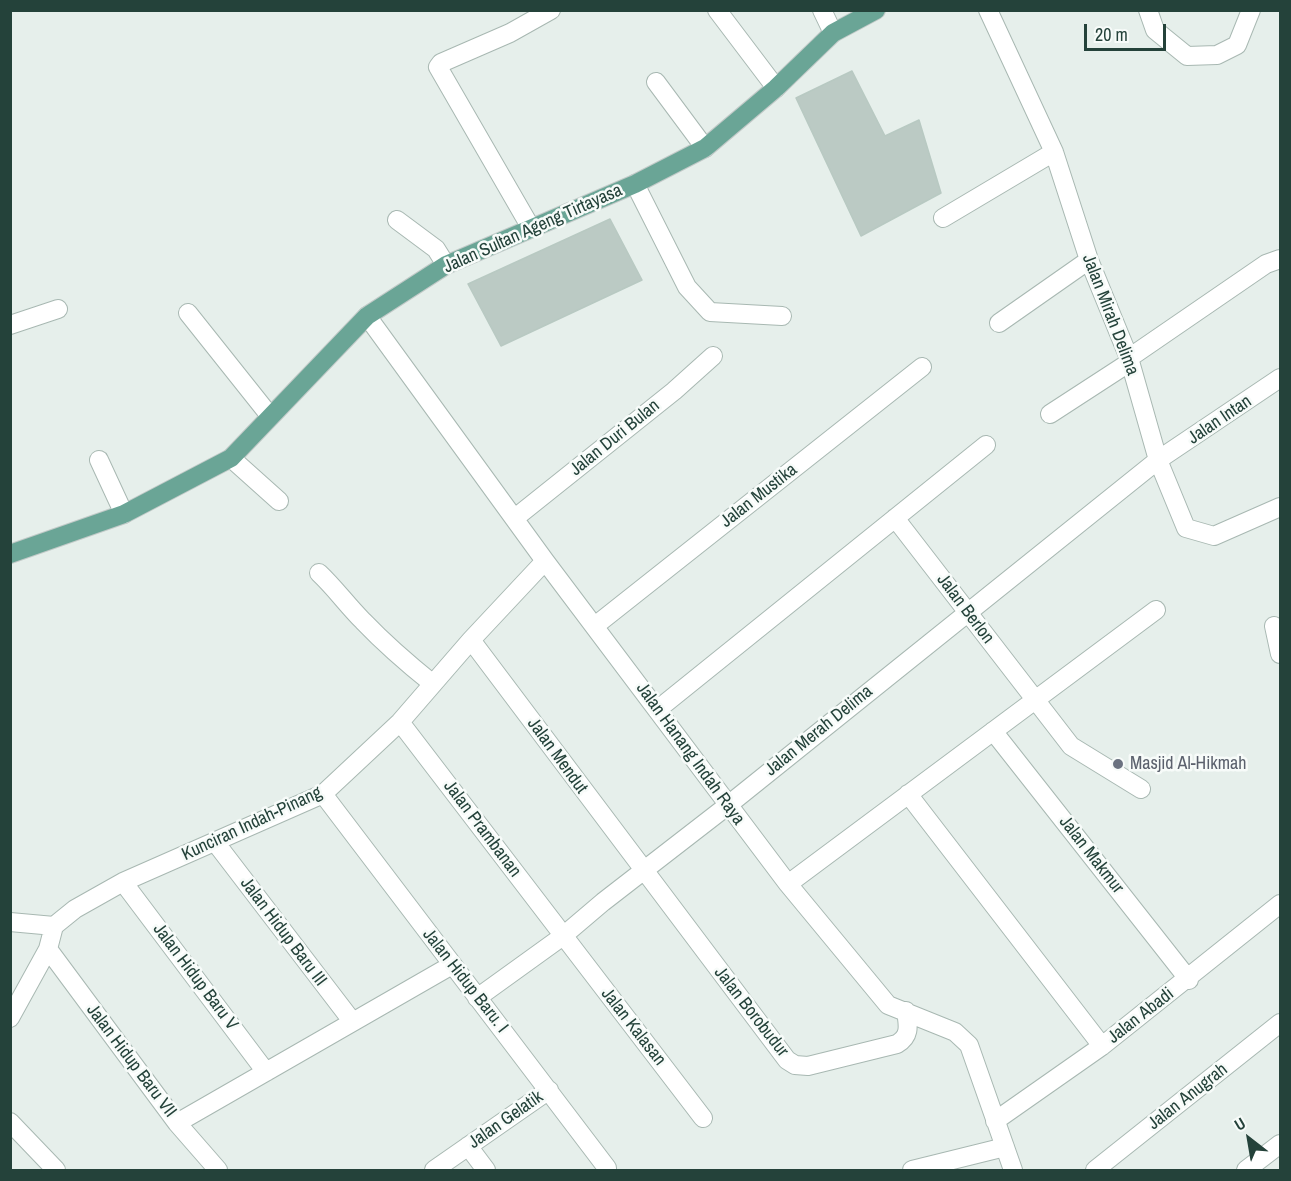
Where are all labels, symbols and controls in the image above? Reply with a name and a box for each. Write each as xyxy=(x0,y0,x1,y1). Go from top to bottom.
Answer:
scale bar xyxy=(1087,12,1170,50)
text: 20 m xyxy=(1095,22,1128,47)
street label: Jalan Sultan Ageng Tirtayasa xyxy=(440,180,626,278)
street label: Jalan Mirah Delima xyxy=(1077,251,1143,379)
street label: Jalan Intan xyxy=(1184,391,1256,449)
street label: Jalan Duri Bulan xyxy=(566,395,664,481)
street label: Jalan Mustika xyxy=(716,459,802,533)
street label: Jalan Berlon xyxy=(932,570,998,648)
street label: Jalan Hanang Indah Raya xyxy=(631,679,749,829)
street label: Jalan Merah Delima xyxy=(761,681,877,781)
street label: Jalan Mendut xyxy=(522,714,592,798)
place label: Masjid Al-Hikmah xyxy=(1130,753,1246,775)
marker: Masjid Al-Hikmah xyxy=(1111,757,1125,771)
street label: Jalan Prambanan xyxy=(439,776,525,882)
street label: Kunciran Indah-Pinang xyxy=(179,782,325,866)
street label: Jalan Makmur xyxy=(1054,812,1128,898)
street label: Jalan Hidup Baru III xyxy=(235,873,331,991)
street label: Jalan Hidup Baru V xyxy=(148,919,242,1035)
street label: Jalan Hidup Baru. I xyxy=(418,925,512,1037)
street label: Jalan Borobudur xyxy=(709,963,793,1061)
street label: Jalan Abadi xyxy=(1104,983,1178,1049)
street label: Jalan Kalasan xyxy=(596,984,670,1070)
street label: Jalan Hidup Baru VII xyxy=(81,1000,181,1122)
street label: Jalan Anugrah xyxy=(1144,1059,1232,1135)
street label: Jalan Gelatik xyxy=(465,1086,547,1154)
north arrow xyxy=(1219,1109,1279,1169)
text: U xyxy=(1230,1112,1249,1135)

